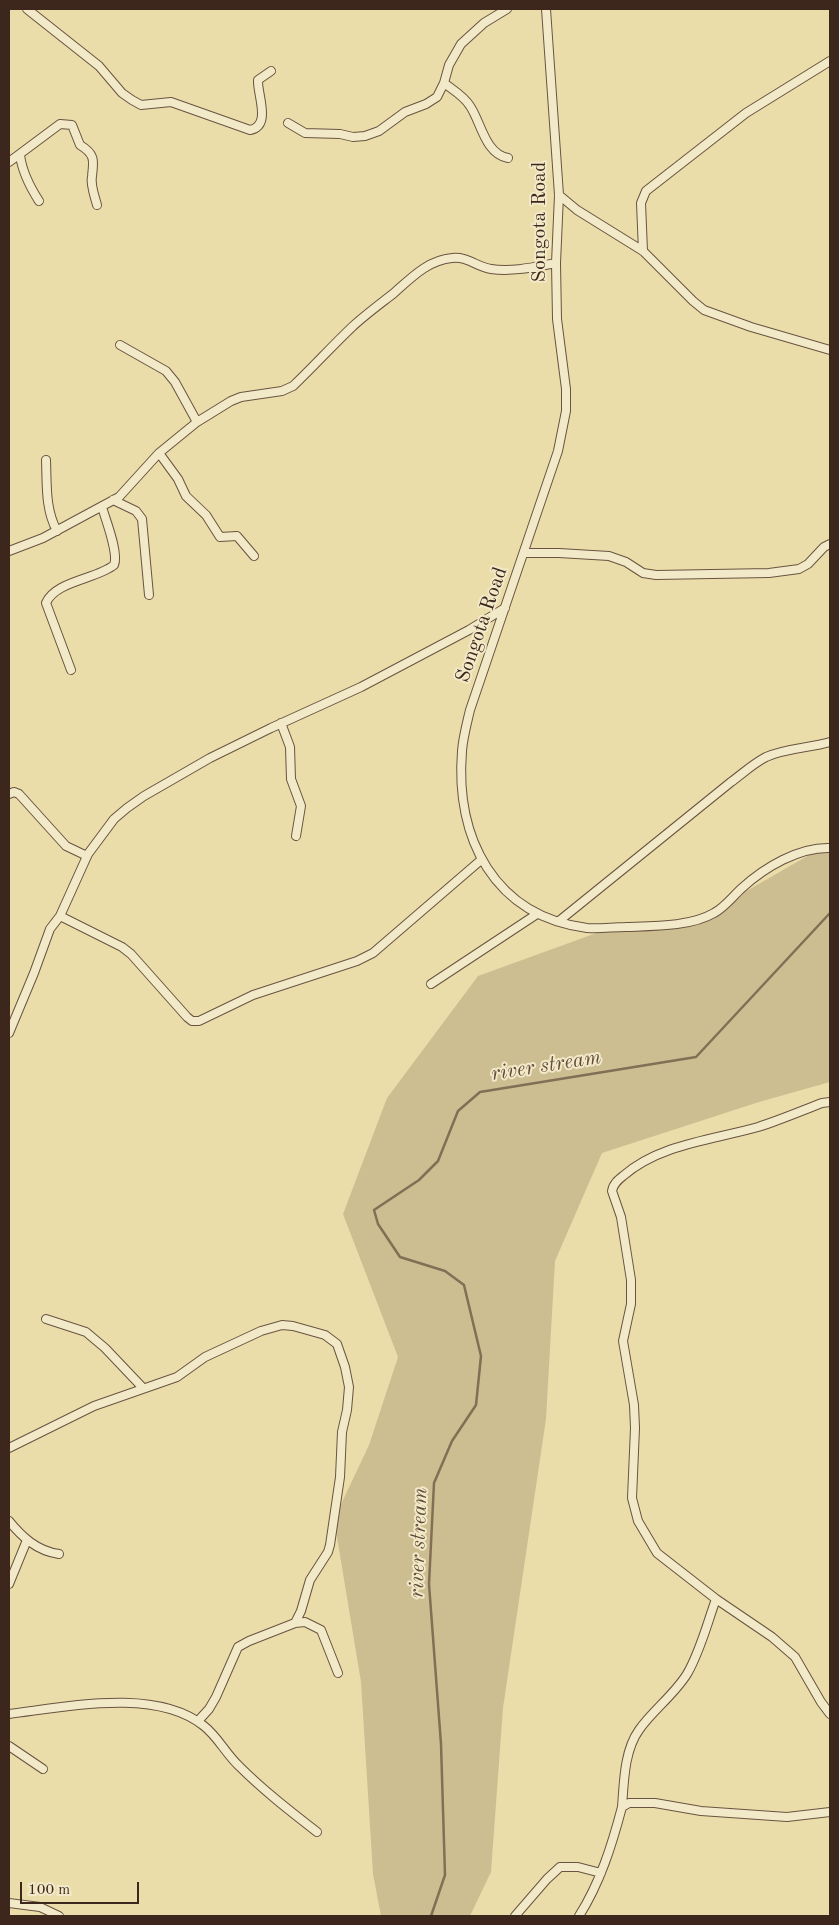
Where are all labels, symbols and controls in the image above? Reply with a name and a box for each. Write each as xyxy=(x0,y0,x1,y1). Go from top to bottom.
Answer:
street label: Songota Road xyxy=(528,162,552,282)
street label: Songota Road xyxy=(451,564,513,686)
water label: river stream xyxy=(489,1045,603,1087)
water label: river stream xyxy=(404,1487,434,1599)
scale bar xyxy=(22,1872,141,1904)
text: 100 m xyxy=(28,1883,70,1898)

